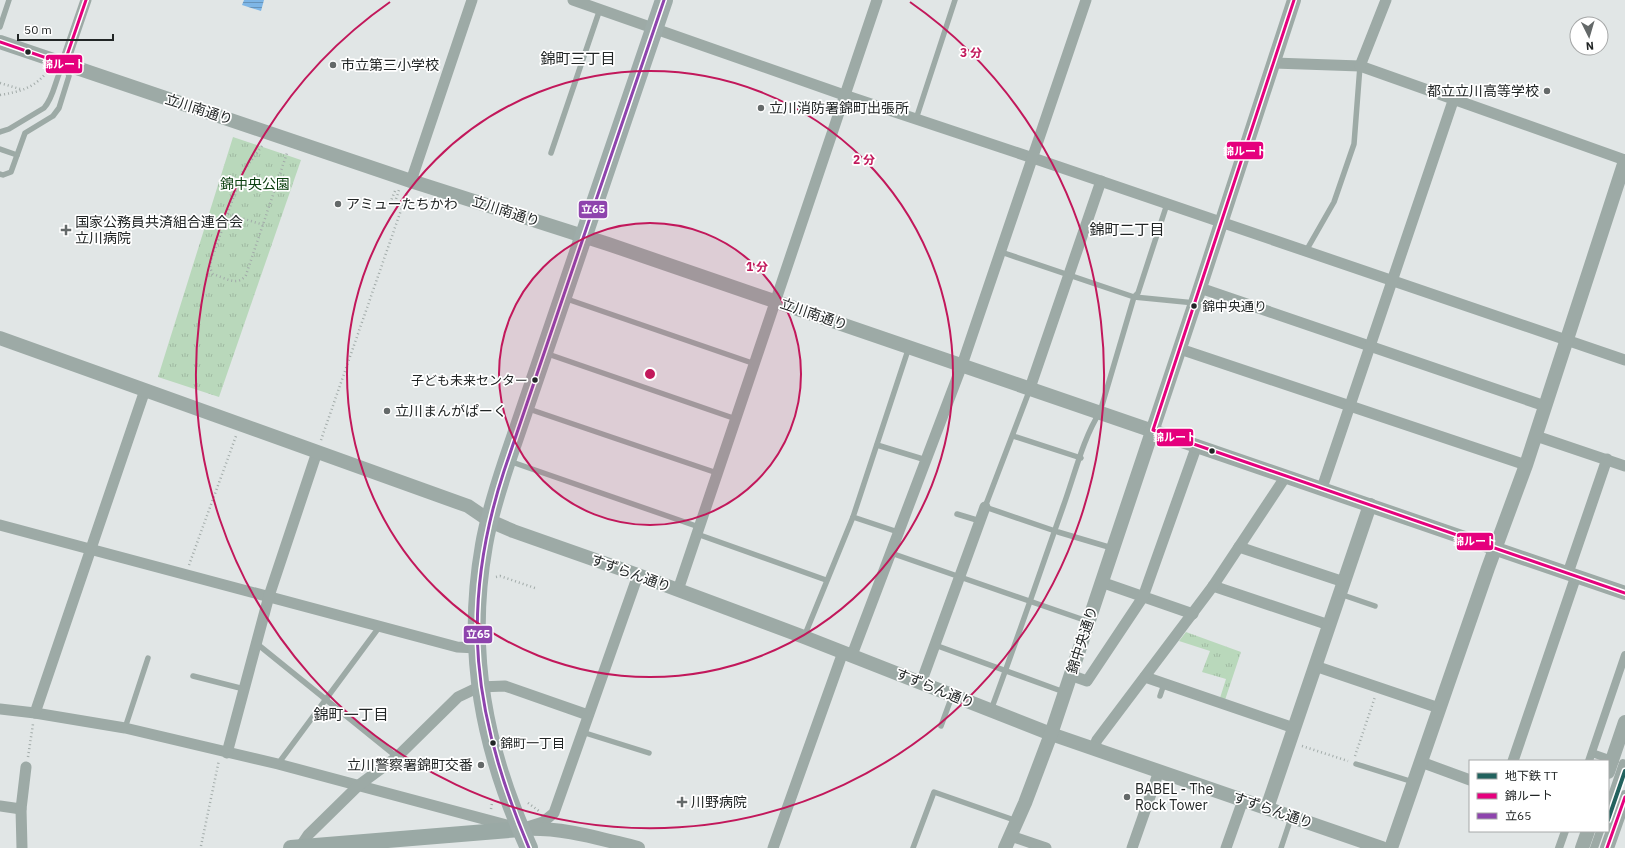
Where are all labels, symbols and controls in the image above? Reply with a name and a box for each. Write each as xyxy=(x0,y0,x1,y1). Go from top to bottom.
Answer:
scale bar xyxy=(18,16,113,42)
north arrow xyxy=(1569,16,1609,56)
text: 50 m xyxy=(24,22,52,37)
text: N xyxy=(1585,39,1594,53)
text: 3 分 xyxy=(960,45,982,60)
unlabelled marker xyxy=(23,47,33,57)
district label: 錦町三丁目 xyxy=(540,49,616,68)
line badge: 錦ルート xyxy=(45,54,83,74)
place label: 市立第三小学校 xyxy=(341,56,439,74)
text: 錦ルート xyxy=(42,57,86,71)
marker: 市立第三小学校 xyxy=(328,60,338,70)
place label: 都立立川高等学校 xyxy=(1427,82,1539,100)
marker: 都立立川高等学校 xyxy=(1542,86,1552,96)
street label: 立川南通り xyxy=(163,90,235,128)
place label: 立川消防署錦町出張所 xyxy=(769,99,909,117)
marker: 立川消防署錦町出張所 xyxy=(756,103,766,113)
line badge: 錦ルート xyxy=(1226,141,1264,160)
text: 錦ルート xyxy=(1223,144,1267,158)
text: 2 分 xyxy=(853,152,875,167)
park label: 錦中央公園 xyxy=(220,175,290,193)
street label: 立川南通り xyxy=(470,192,542,230)
place label: アミューたちかわ xyxy=(346,195,458,213)
marker: アミューたちかわ xyxy=(333,199,343,209)
line badge: 立65 xyxy=(578,200,608,219)
text: 立65 xyxy=(581,202,605,216)
place label: 国家公務員共済組合連合会 立川病院 xyxy=(75,213,243,247)
district label: 錦町二丁目 xyxy=(1089,220,1165,239)
marker: 国家公務員共済組合連合会 立川病院 xyxy=(60,224,72,236)
text: 1 分 xyxy=(746,259,768,274)
street label: 立川南通り xyxy=(778,294,850,334)
place label: 錦中央通り xyxy=(1202,298,1267,315)
marker: 錦中央通り xyxy=(1189,301,1199,311)
centre of rings xyxy=(643,367,657,381)
place label: 子ども未来センター xyxy=(411,372,528,389)
marker: 子ども未来センター xyxy=(530,375,540,385)
place label: 立川まんがぱーく xyxy=(395,402,507,420)
marker: 立川まんがぱーく xyxy=(382,406,392,416)
line badge: 錦ルート xyxy=(1156,428,1194,447)
text: 錦ルート xyxy=(1153,430,1197,444)
unlabelled marker xyxy=(1207,446,1217,456)
line badge: 錦ルート xyxy=(1456,532,1494,551)
text: 錦ルート xyxy=(1453,534,1497,548)
street label: すずらん通り xyxy=(588,550,674,596)
street label: 錦中央通り xyxy=(1063,604,1101,676)
line badge: 立65 xyxy=(463,625,493,644)
text: 立65 xyxy=(466,627,490,641)
street label: すずらん通り xyxy=(893,664,977,712)
district label: 錦町一丁目 xyxy=(313,705,389,724)
place label: 錦町一丁目 xyxy=(500,735,565,752)
marker: 錦町一丁目 xyxy=(488,738,498,748)
place label: 立川警察署錦町交番 xyxy=(347,756,473,774)
marker: 立川警察署錦町交番 xyxy=(476,760,486,770)
legend xyxy=(1469,760,1609,832)
text: 地下鉄 TT xyxy=(1505,768,1558,783)
place label: BABEL - The Rock Tower xyxy=(1135,780,1213,814)
street label: すずらん通り xyxy=(1230,788,1316,832)
text: 錦ルート xyxy=(1505,788,1553,803)
marker: BABEL - The Rock Tower xyxy=(1122,792,1132,802)
place label: 川野病院 xyxy=(691,793,747,811)
marker: 川野病院 xyxy=(676,796,688,808)
text: 立65 xyxy=(1505,808,1531,823)

